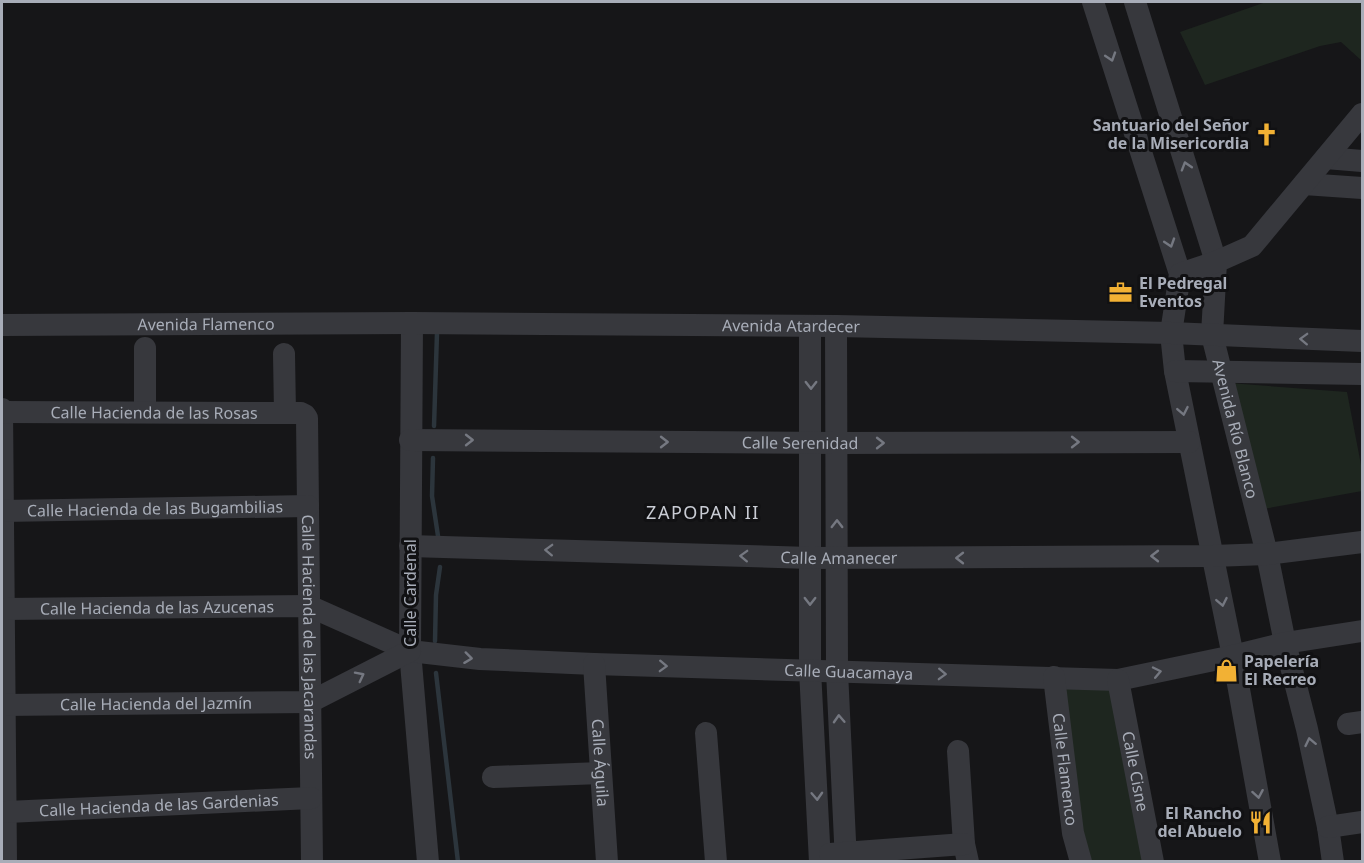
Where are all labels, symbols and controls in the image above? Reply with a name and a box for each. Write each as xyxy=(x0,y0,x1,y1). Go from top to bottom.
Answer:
one-way arrow xyxy=(1104,51,1116,62)
place label: Santuario del Señor de la Misericordia xyxy=(1093,114,1249,154)
church icon: Santuario del Señor de la Misericordia xyxy=(1254,121,1280,147)
one-way arrow xyxy=(1181,161,1193,172)
one-way arrow xyxy=(1163,237,1175,248)
place label: El Pedregal Eventos xyxy=(1139,272,1227,312)
office icon: El Pedregal Eventos xyxy=(1108,279,1134,305)
street label: Avenida Flamenco xyxy=(137,313,275,335)
street label: Avenida Atardecer xyxy=(722,314,861,338)
one-way arrow xyxy=(1300,332,1309,345)
street label: Avenida Río Blanco xyxy=(1207,357,1264,501)
one-way arrow xyxy=(804,380,817,389)
street label: Calle Hacienda de las Rosas xyxy=(50,401,258,424)
one-way arrow xyxy=(1176,406,1189,416)
street label: Calle Serenidad xyxy=(742,431,858,454)
one-way arrow xyxy=(464,434,473,446)
one-way arrow xyxy=(659,435,668,448)
one-way arrow xyxy=(875,436,884,449)
one-way arrow xyxy=(1070,436,1079,448)
street label: Calle Hacienda de las Bugambilias xyxy=(27,495,283,522)
district label: ZAPOPAN II xyxy=(646,500,760,524)
street label: Calle Hacienda de las Jacarandas xyxy=(297,514,322,759)
one-way arrow xyxy=(831,520,843,529)
street label: Calle Cardenal xyxy=(399,539,421,647)
one-way arrow xyxy=(544,544,553,557)
street label: Calle Amanecer xyxy=(780,546,898,569)
one-way arrow xyxy=(739,550,748,563)
one-way arrow xyxy=(1150,550,1159,562)
one-way arrow xyxy=(955,552,964,564)
street label: Calle Hacienda de las Azucenas xyxy=(40,595,274,620)
one-way arrow xyxy=(804,596,816,605)
one-way arrow xyxy=(1215,597,1228,607)
place label: Papelería El Recreo xyxy=(1244,650,1319,690)
one-way arrow xyxy=(464,651,473,663)
shop icon: Papelería El Recreo xyxy=(1213,657,1239,683)
street label: Calle Guacamaya xyxy=(784,659,913,685)
one-way arrow xyxy=(658,660,667,672)
one-way arrow xyxy=(1152,666,1162,679)
one-way arrow xyxy=(937,668,946,680)
one-way arrow xyxy=(354,672,365,684)
street label: Calle Hacienda del Jazmín xyxy=(60,692,252,715)
street label: Calle Flamenco xyxy=(1047,712,1083,827)
one-way arrow xyxy=(833,715,846,724)
street label: Calle Águila xyxy=(587,718,614,807)
street label: Calle Cisne xyxy=(1117,729,1154,813)
one-way arrow xyxy=(1304,738,1317,748)
street label: Calle Hacienda de las Gardenias xyxy=(39,789,279,822)
one-way arrow xyxy=(1251,789,1264,799)
one-way arrow xyxy=(810,791,823,800)
place label: El Rancho del Abuelo xyxy=(1158,802,1242,842)
restaurant icon: El Rancho del Abuelo xyxy=(1247,809,1273,835)

